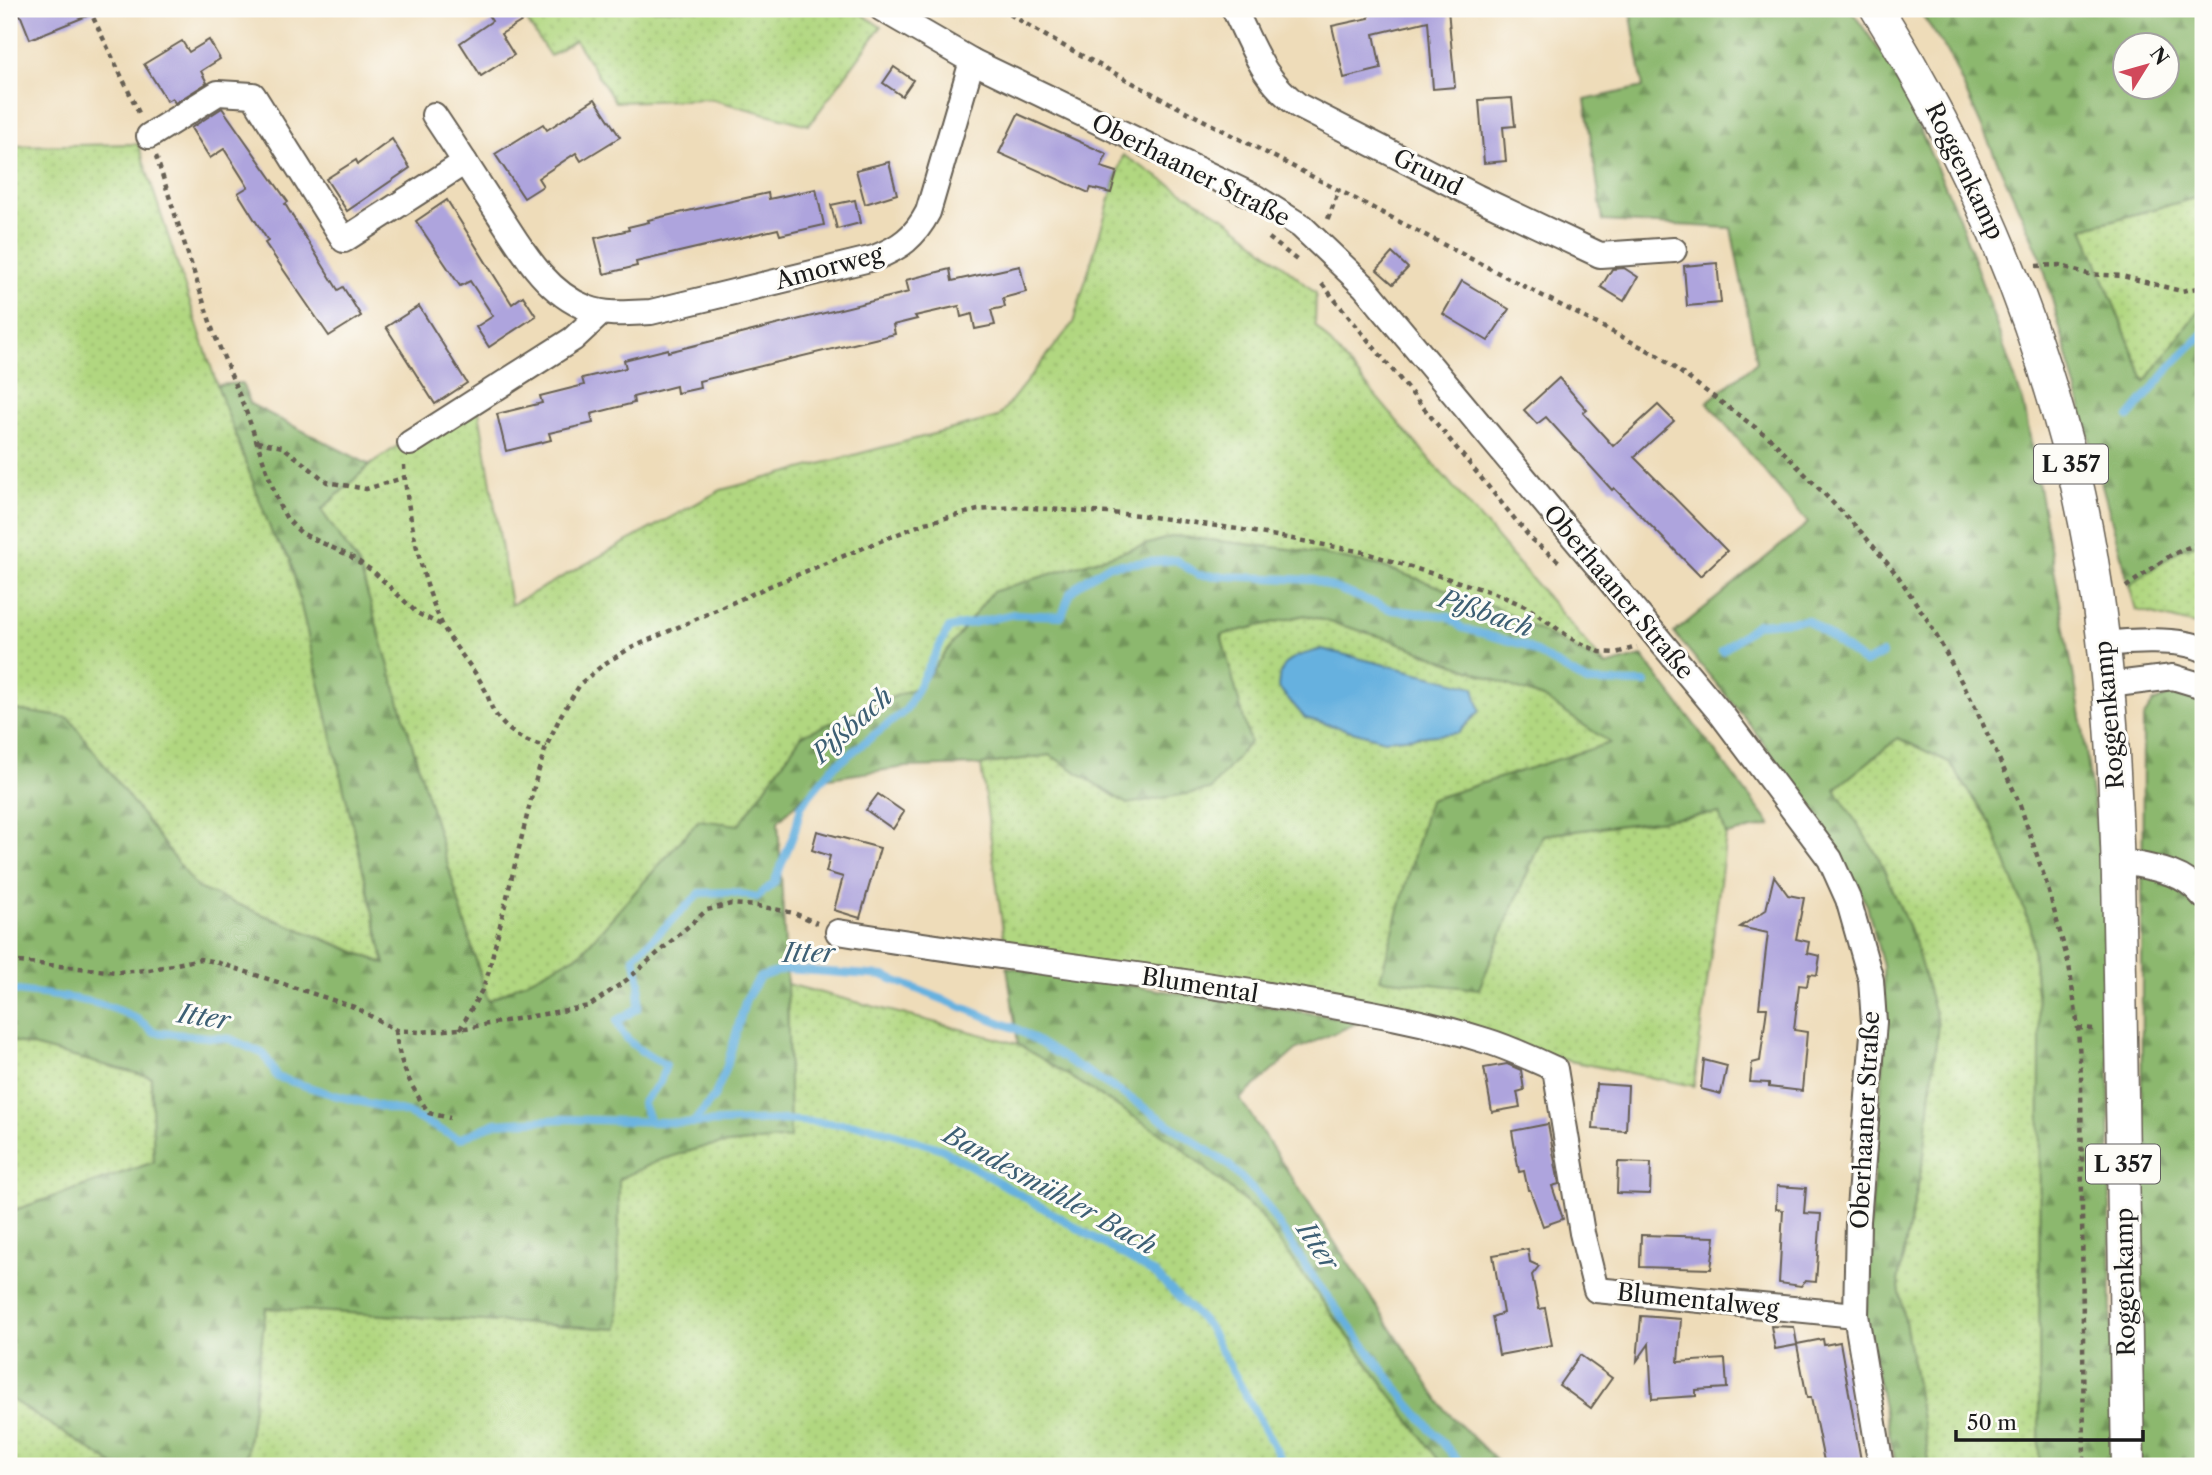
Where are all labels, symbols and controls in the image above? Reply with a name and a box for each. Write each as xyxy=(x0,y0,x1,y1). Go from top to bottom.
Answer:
north arrow xyxy=(2110,32,2180,102)
text: N xyxy=(2145,43,2173,70)
street label: Roggenkamp xyxy=(1919,98,2011,244)
street label: Oberhaaner Straße xyxy=(1087,107,1295,233)
street label: Grund xyxy=(1389,142,1468,202)
street label: Amorweg xyxy=(771,239,886,296)
road number: L 357 xyxy=(2034,445,2108,484)
street label: Oberhaaner Straße xyxy=(1538,499,1700,685)
water label: Pißbach xyxy=(1433,581,1537,644)
street label: Roggenkamp xyxy=(2088,640,2130,790)
water label: Pißbach xyxy=(804,681,899,771)
water label: Itter xyxy=(781,937,837,969)
street label: Blumental xyxy=(1140,961,1260,1009)
water label: Itter xyxy=(174,997,234,1037)
street label: Oberhaaner Straße xyxy=(1845,1010,1885,1230)
water label: Bandesmühler Bach xyxy=(936,1117,1162,1262)
road number: L 357 xyxy=(2086,1144,2160,1184)
street label: Roggenkamp xyxy=(2109,1207,2141,1357)
water label: Itter xyxy=(1289,1214,1347,1278)
street label: Blumentalweg xyxy=(1616,1277,1781,1323)
scale bar xyxy=(1956,1398,2144,1442)
text: 50 m xyxy=(1967,1410,2017,1435)

